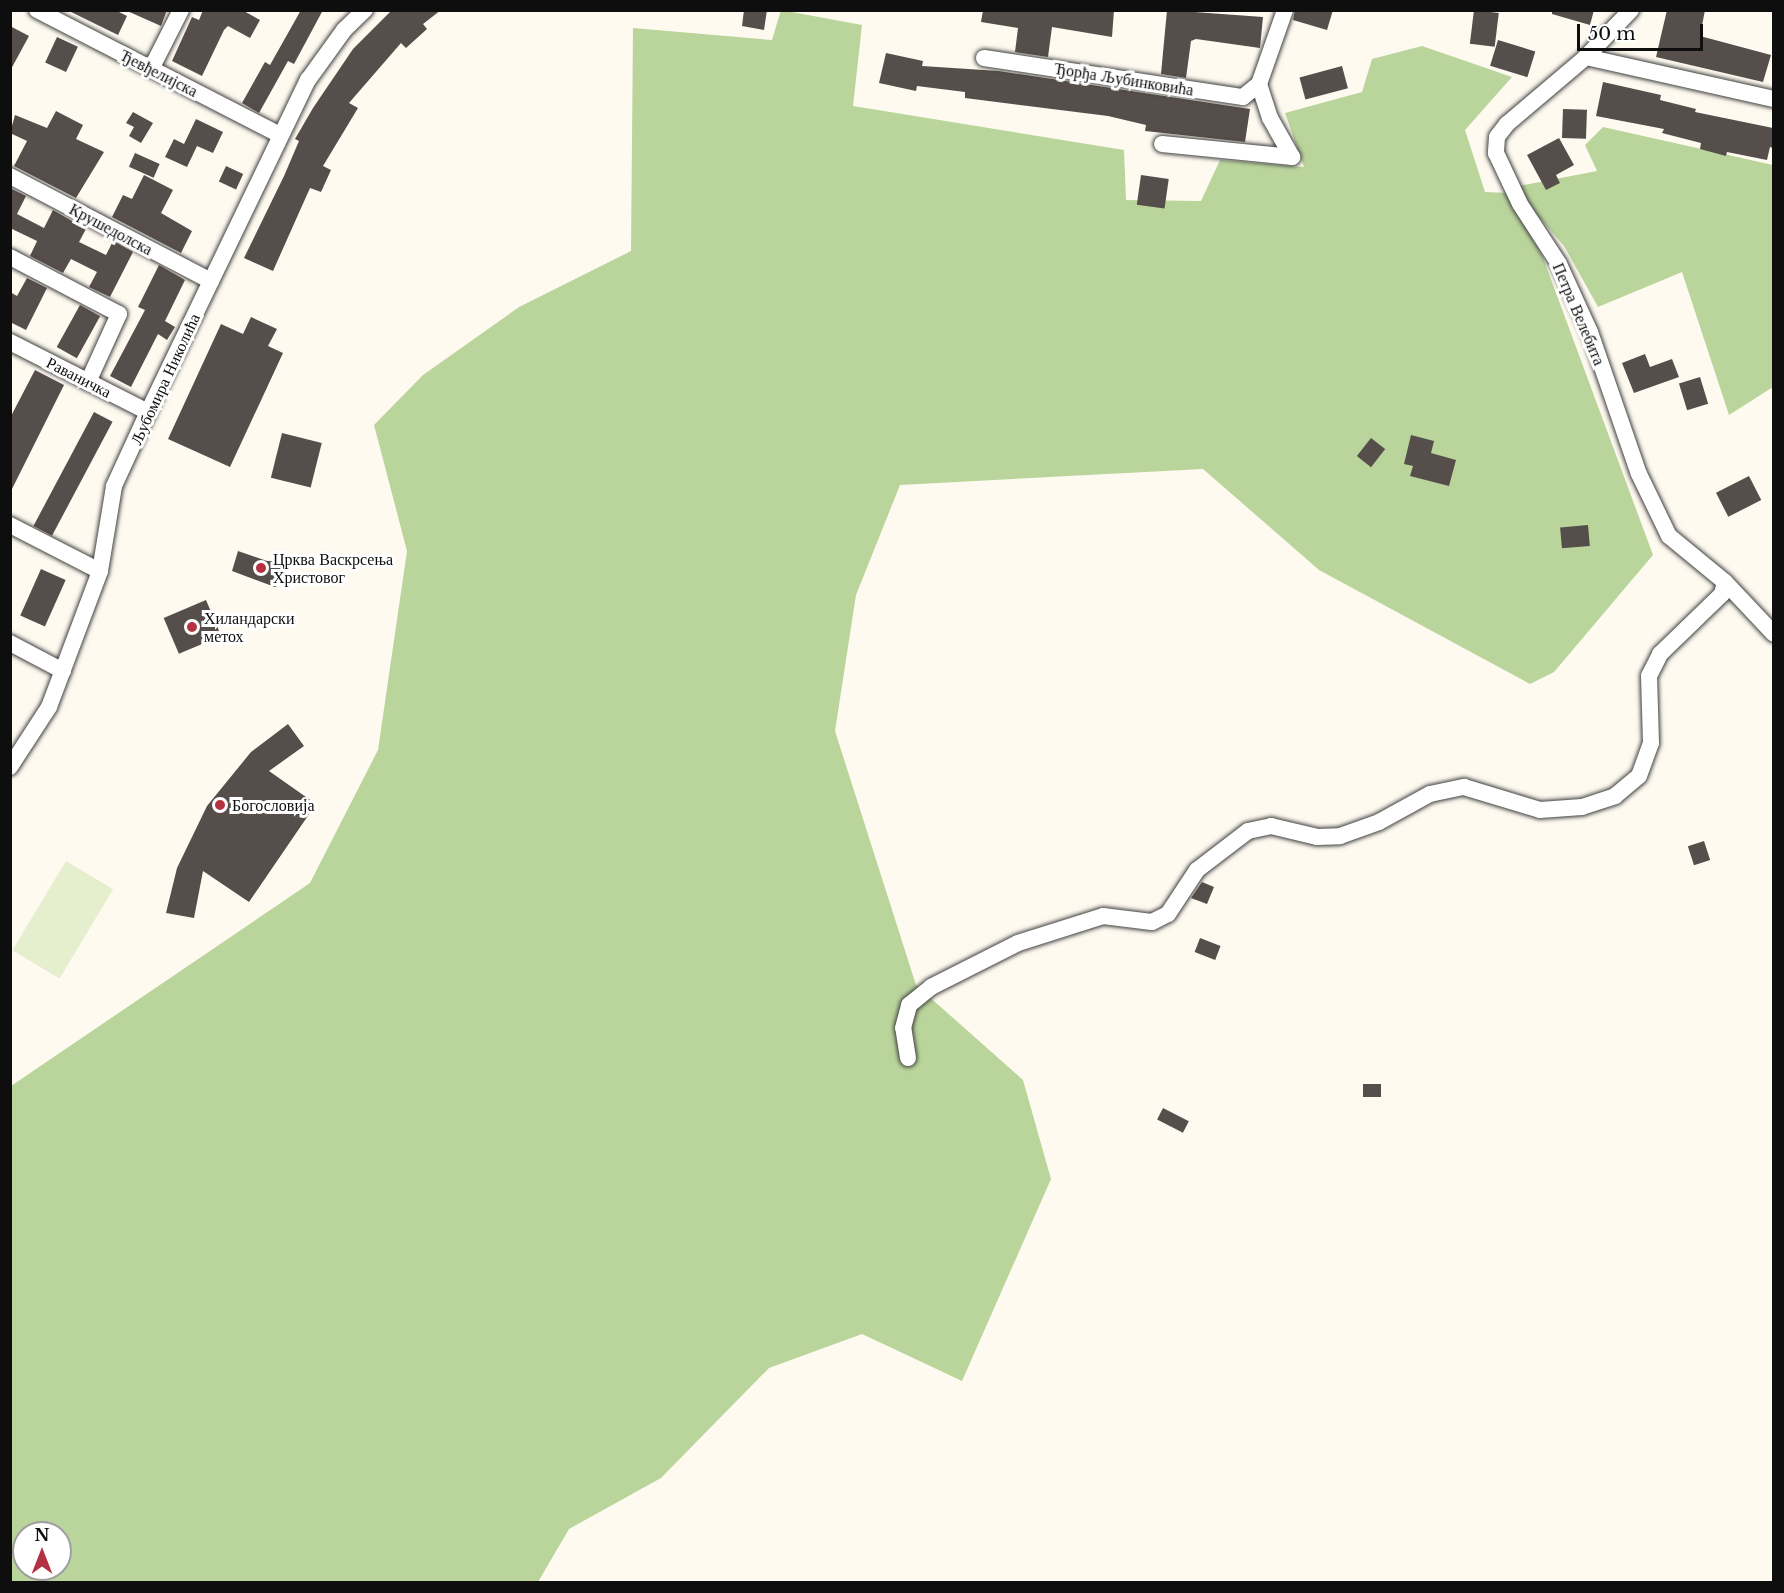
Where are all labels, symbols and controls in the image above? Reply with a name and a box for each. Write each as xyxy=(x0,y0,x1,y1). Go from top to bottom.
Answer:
scale bar xyxy=(1580,12,1706,50)
text: 50 m xyxy=(1588,23,1636,45)
street label: Ђевђелијска xyxy=(117,45,201,101)
street label: Ђорђа Љубинковића xyxy=(1053,59,1195,99)
street label: Крушедолска xyxy=(66,199,156,259)
street label: Петра Велебита xyxy=(1549,260,1609,368)
street label: Љубомира Николића xyxy=(126,310,204,448)
street label: Раваничка xyxy=(43,352,115,402)
place label: Црква Васкрсења Христовог xyxy=(273,549,393,587)
marker: Црква Васкрсења Христовог xyxy=(254,561,268,575)
place label: Хиландарски метох xyxy=(204,608,294,646)
marker: Хиландарски метох xyxy=(185,620,199,634)
place label: Богословија xyxy=(232,795,314,815)
marker: Богословија xyxy=(213,798,227,812)
north arrow xyxy=(12,1521,72,1581)
text: N xyxy=(34,1525,50,1545)

